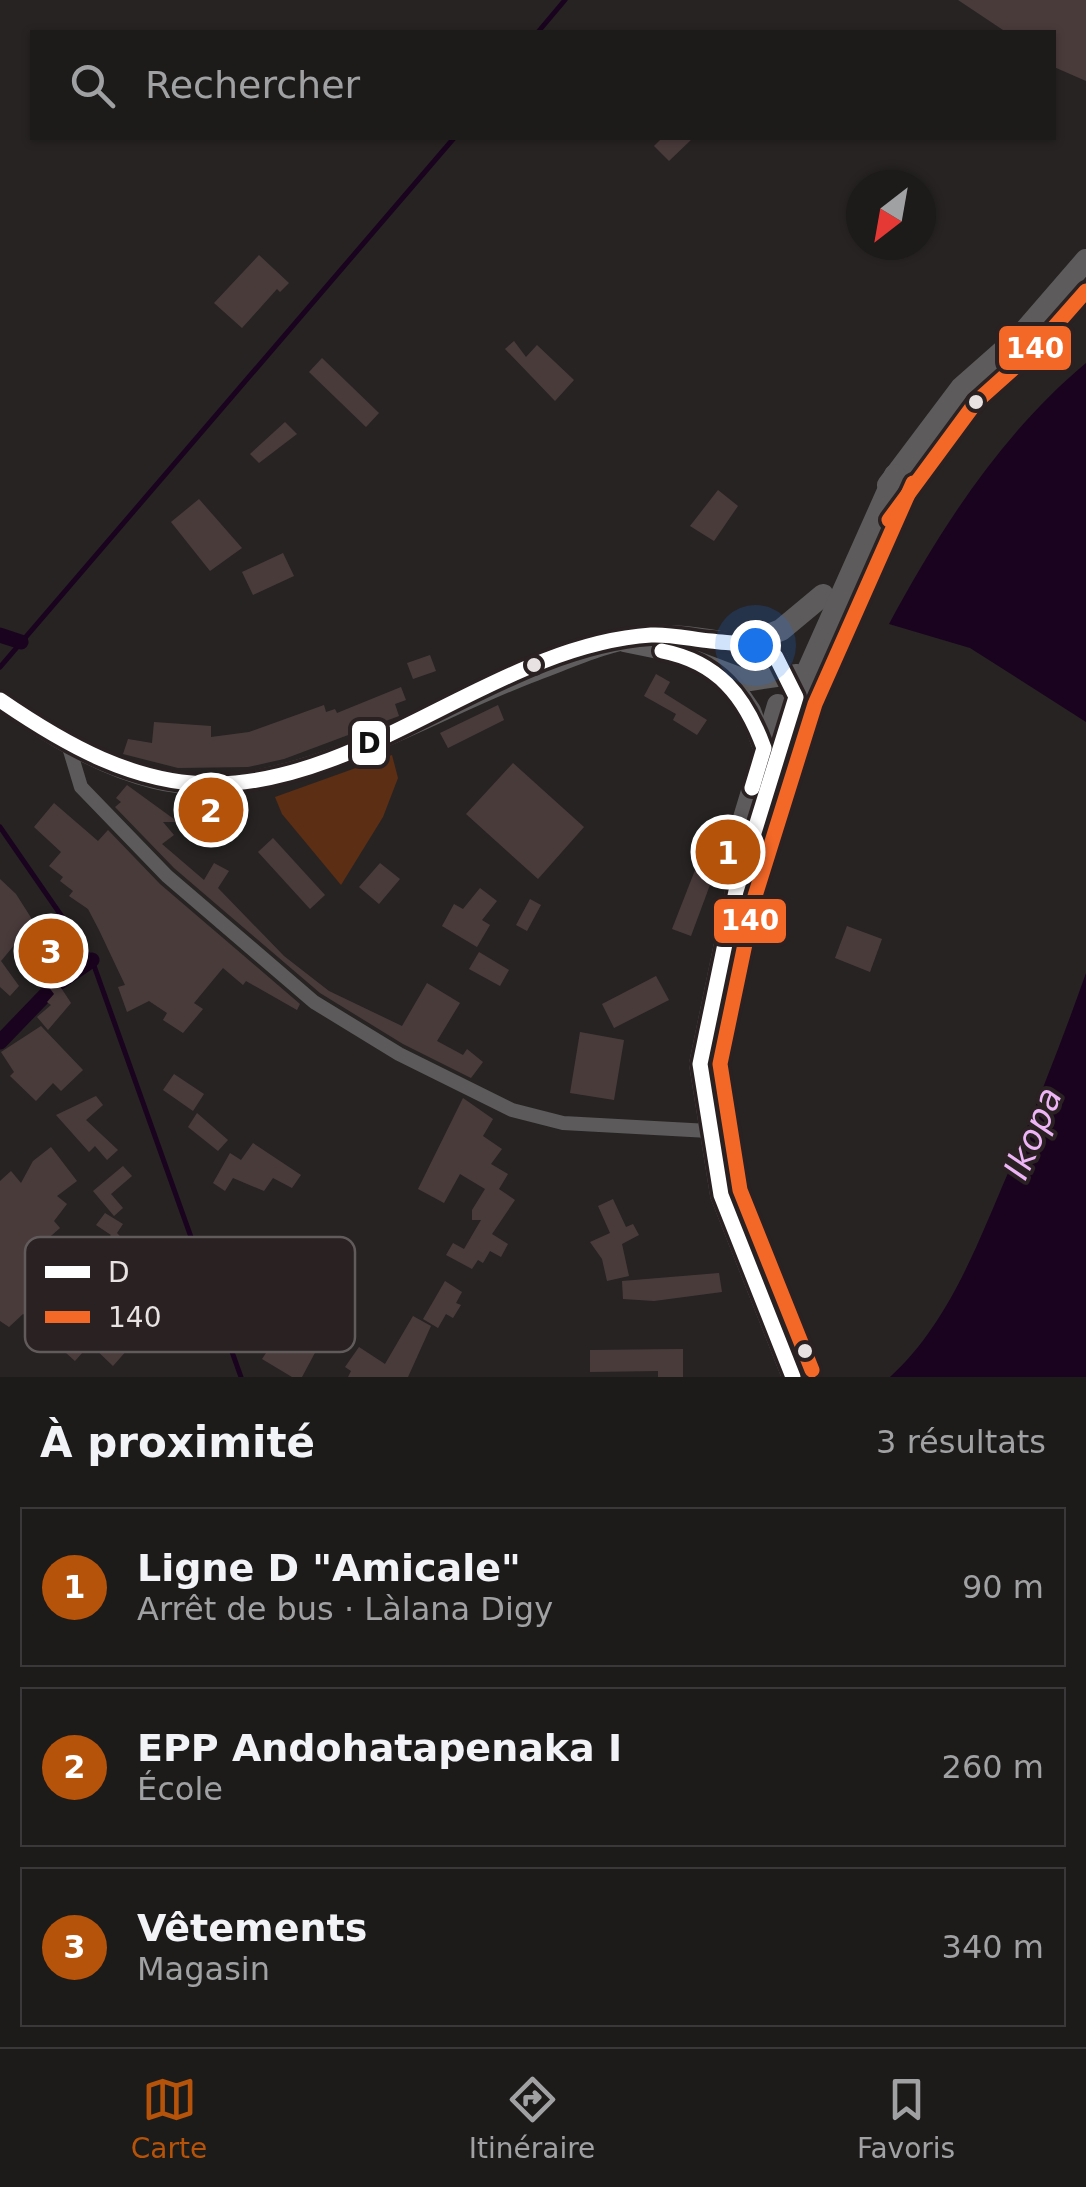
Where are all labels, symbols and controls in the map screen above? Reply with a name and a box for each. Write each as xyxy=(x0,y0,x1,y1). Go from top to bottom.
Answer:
search box xyxy=(30,30,1056,140)
icon: search xyxy=(65,58,120,113)
text: Rechercher xyxy=(145,63,360,107)
north arrow xyxy=(846,170,936,260)
line badge: 140 xyxy=(997,324,1073,372)
text: 140 xyxy=(1006,332,1064,365)
unlabelled marker xyxy=(966,392,986,412)
your location xyxy=(730,620,781,671)
unlabelled marker xyxy=(524,655,544,675)
line badge: D xyxy=(350,719,388,767)
text: D xyxy=(357,727,381,760)
pin: 2 xyxy=(178,772,244,848)
pin: 1 xyxy=(696,814,760,890)
line badge: 140 xyxy=(712,897,788,945)
text: 140 xyxy=(721,904,779,937)
pin: 3 xyxy=(18,914,84,988)
water label: Ikopa xyxy=(996,1081,1070,1185)
legend xyxy=(25,1237,355,1352)
text: D xyxy=(108,1256,130,1289)
text: 140 xyxy=(108,1301,161,1334)
unlabelled marker xyxy=(795,1341,815,1361)
text: À proximité xyxy=(40,1418,315,1467)
text: 3 résultats xyxy=(876,1423,1046,1461)
text: Ligne D "Amicale" xyxy=(137,1546,521,1590)
text: 1 xyxy=(63,1568,86,1606)
text: 90 m xyxy=(962,1568,1044,1606)
text: Arrêt de bus · Làlana Digy xyxy=(137,1590,553,1628)
text: EPP Andohatapenaka I xyxy=(137,1726,622,1770)
text: 2 xyxy=(63,1748,86,1786)
text: 260 m xyxy=(942,1748,1044,1786)
text: École xyxy=(137,1770,223,1808)
text: Vêtements xyxy=(137,1906,367,1950)
text: 3 xyxy=(63,1928,86,1966)
text: 340 m xyxy=(942,1928,1044,1966)
text: Magasin xyxy=(137,1950,270,1988)
tab: Carte xyxy=(131,2072,207,2165)
tab: Itinéraire xyxy=(469,2072,595,2165)
tab: Favoris xyxy=(857,2072,955,2165)

